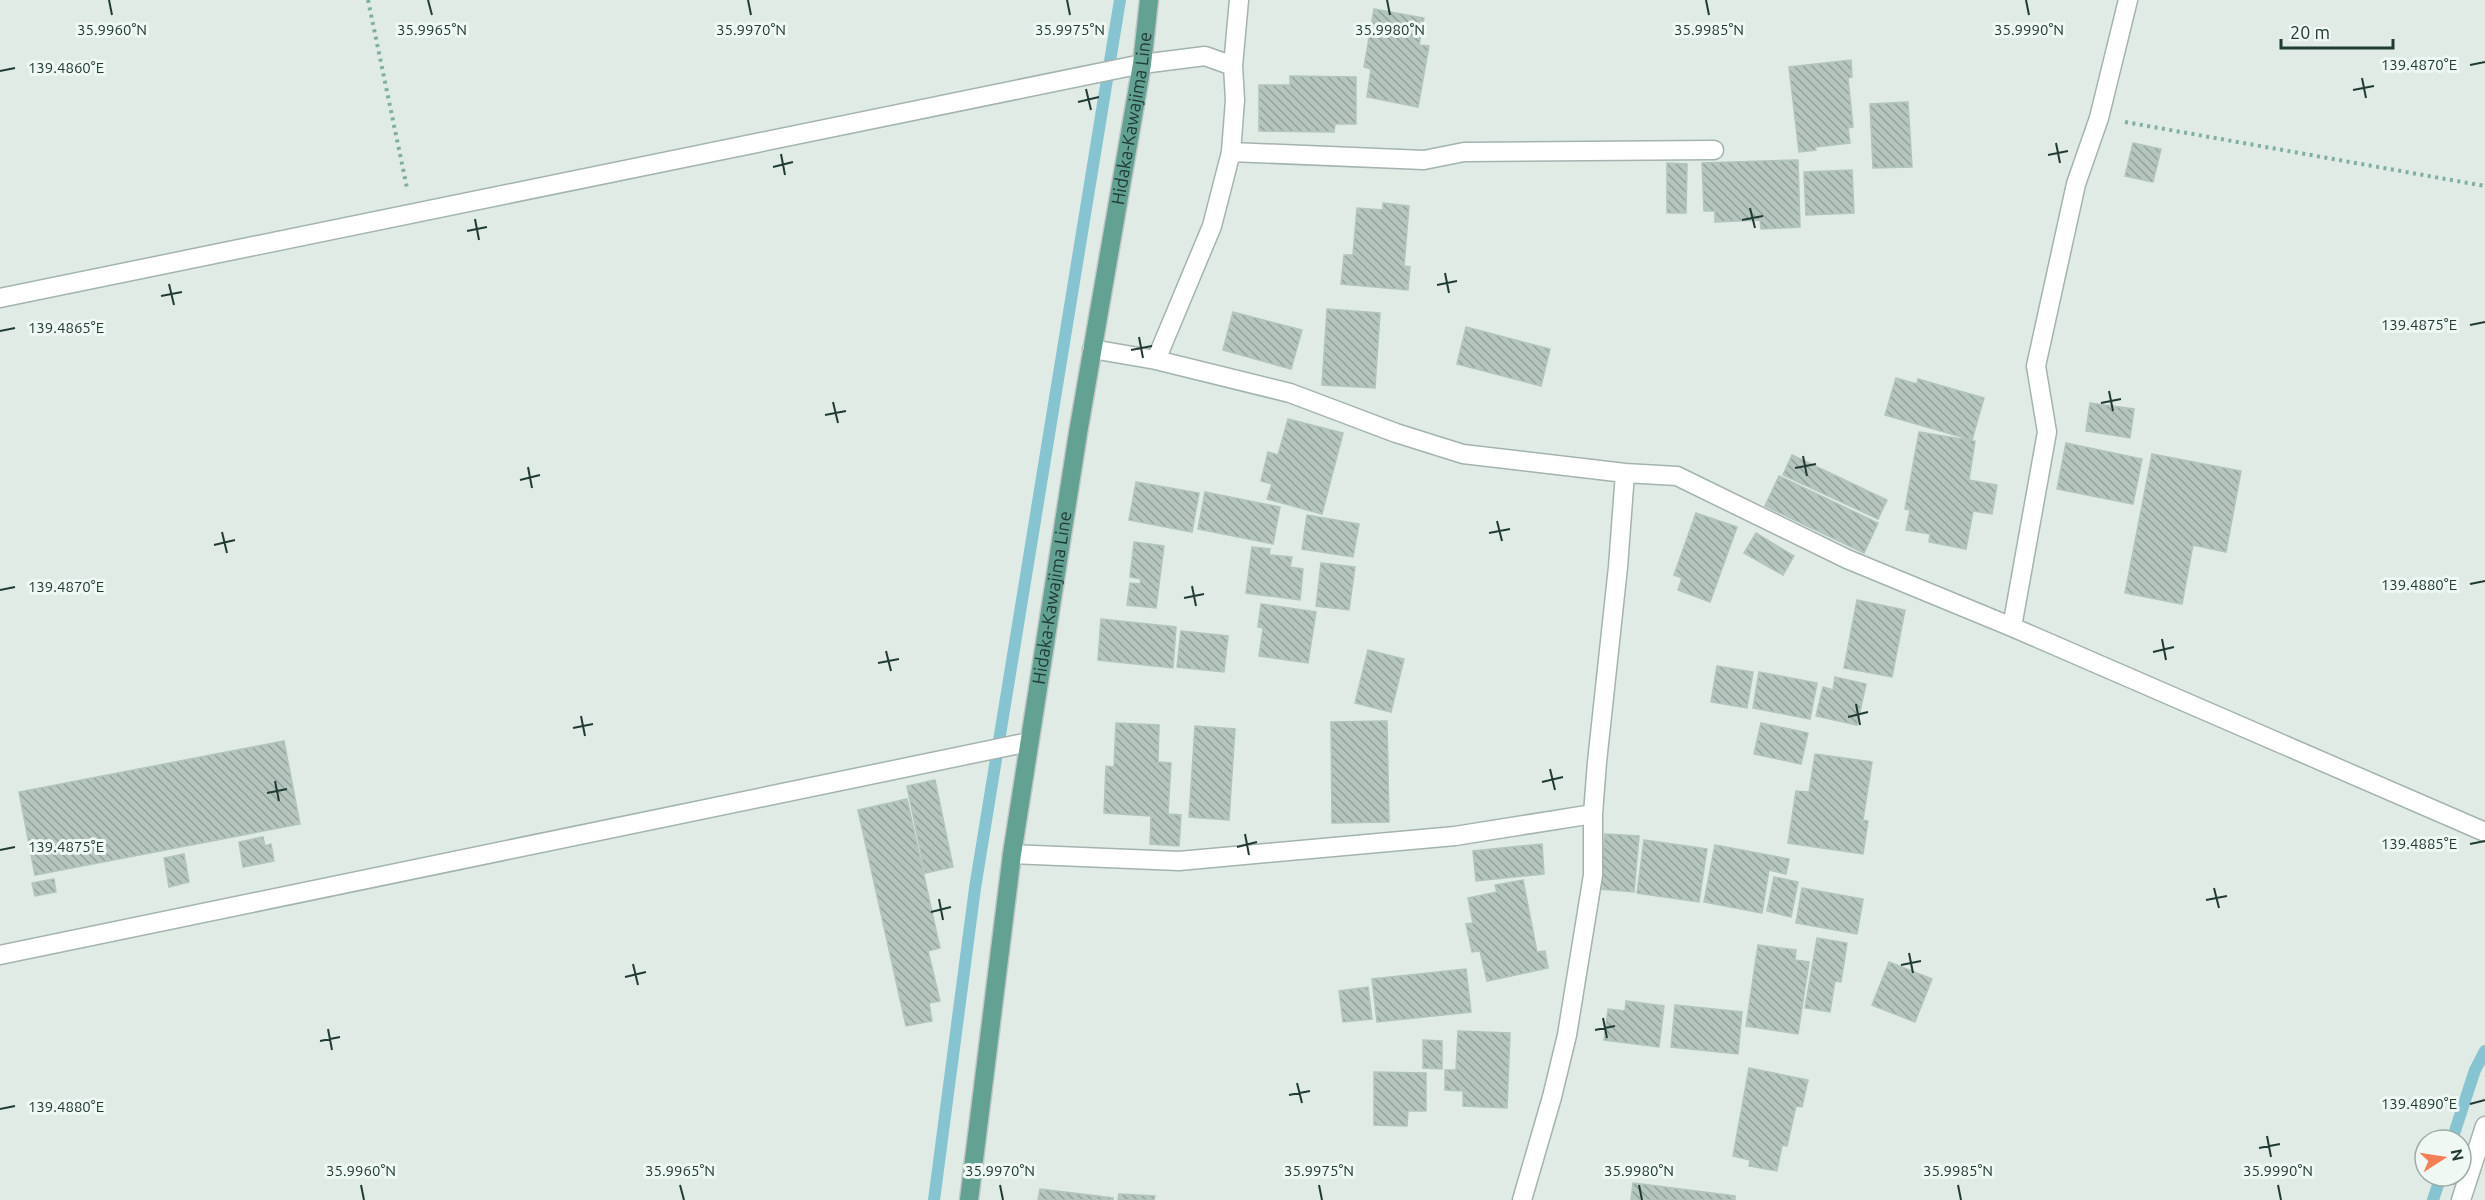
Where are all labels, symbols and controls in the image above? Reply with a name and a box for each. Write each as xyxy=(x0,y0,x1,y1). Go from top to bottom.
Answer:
scale bar xyxy=(2281,12,2394,50)
text: 35.9960°N xyxy=(77,21,147,38)
text: 35.9965°N xyxy=(397,21,467,38)
text: 35.9970°N xyxy=(716,21,786,38)
text: 35.9975°N xyxy=(1035,21,1105,38)
text: 35.9980°N xyxy=(1355,21,1425,38)
text: 35.9985°N xyxy=(1674,21,1744,38)
text: 35.9990°N xyxy=(1994,21,2064,38)
text: 20 m xyxy=(2290,22,2330,42)
street label: Hidaka-Kawajima Line xyxy=(1107,31,1154,206)
text: 139.4870°E xyxy=(2381,56,2457,73)
text: 139.4860°E xyxy=(28,59,104,76)
text: 139.4875°E xyxy=(2381,316,2457,333)
text: 139.4865°E xyxy=(28,319,104,336)
street label: Hidaka-Kawajima Line xyxy=(1028,510,1075,686)
text: 139.4880°E xyxy=(2381,576,2457,593)
text: 139.4870°E xyxy=(28,578,104,595)
text: 139.4885°E xyxy=(2381,835,2457,852)
text: 139.4875°E xyxy=(28,838,104,855)
text: 139.4890°E xyxy=(2381,1095,2457,1112)
text: 139.4880°E xyxy=(28,1098,104,1115)
north arrow xyxy=(2413,1128,2473,1188)
text: N xyxy=(2448,1147,2468,1163)
text: 35.9960°N xyxy=(326,1162,396,1179)
text: 35.9965°N xyxy=(645,1162,715,1179)
text: 35.9970°N xyxy=(965,1162,1035,1179)
text: 35.9975°N xyxy=(1284,1162,1354,1179)
text: 35.9980°N xyxy=(1604,1162,1674,1179)
text: 35.9985°N xyxy=(1923,1162,1993,1179)
text: 35.9990°N xyxy=(2243,1162,2313,1179)

